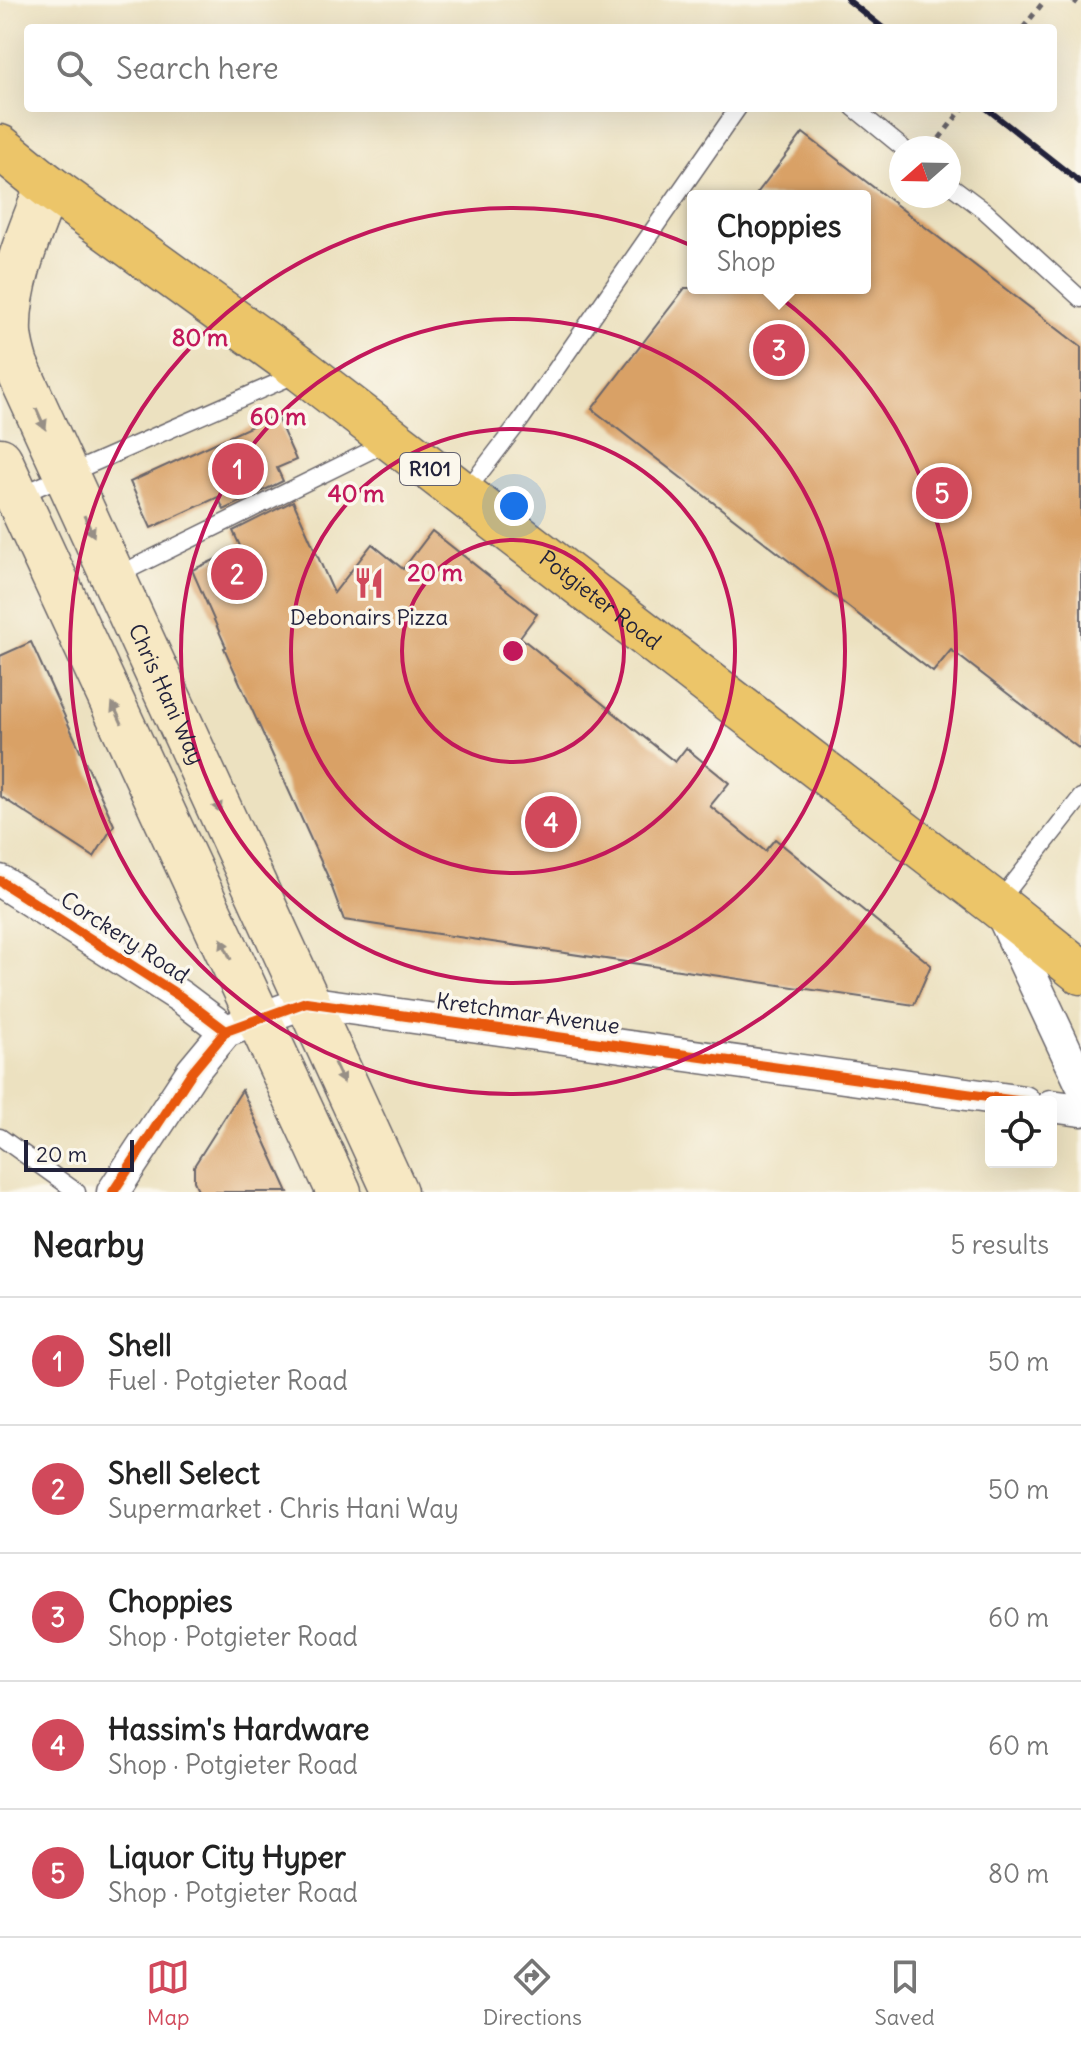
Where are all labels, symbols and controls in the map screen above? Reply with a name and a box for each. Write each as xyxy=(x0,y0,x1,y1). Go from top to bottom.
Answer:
search box xyxy=(24,24,1057,112)
icon: search xyxy=(52,46,96,90)
text: Search here xyxy=(116,49,279,87)
north arrow xyxy=(889,136,961,208)
popup xyxy=(687,190,871,294)
text: Choppies xyxy=(717,207,841,245)
text: Shop xyxy=(717,245,776,278)
pin: 3 xyxy=(753,320,805,380)
text: 80 m xyxy=(172,322,228,352)
text: 60 m xyxy=(250,401,306,431)
one-way arrow xyxy=(34,408,47,431)
pin: 1 xyxy=(212,439,264,499)
road number: R101 xyxy=(400,453,460,485)
pin: 5 xyxy=(916,463,968,523)
text: 40 m xyxy=(328,478,384,508)
your location xyxy=(494,486,534,526)
one-way arrow xyxy=(82,514,96,538)
pin: 2 xyxy=(211,544,263,604)
street label: Potgieter Road xyxy=(534,544,667,656)
text: 20 m xyxy=(407,557,463,587)
restaurant icon: Debonairs Pizza xyxy=(352,566,386,600)
place label: Debonairs Pizza xyxy=(290,603,448,631)
street label: Chris Hani Way xyxy=(122,619,211,769)
centre of rings xyxy=(499,637,527,665)
one-way arrow xyxy=(110,701,124,725)
one-way arrow xyxy=(209,790,223,813)
pin: 4 xyxy=(525,792,577,852)
street label: Corckery Road xyxy=(55,885,195,989)
one-way arrow xyxy=(219,937,233,961)
street label: Kretchmar Avenue xyxy=(435,986,621,1040)
one-way arrow xyxy=(332,1061,346,1085)
map controls xyxy=(985,1096,1057,1168)
button: locate xyxy=(985,1096,1057,1168)
scale bar xyxy=(24,1136,134,1172)
text: 20 m xyxy=(36,1140,87,1168)
text: Nearby xyxy=(32,1223,145,1266)
text: 5 results xyxy=(951,1228,1049,1261)
text: Shell xyxy=(108,1326,172,1364)
text: 1 xyxy=(53,1345,63,1378)
text: 50 m xyxy=(988,1345,1049,1378)
text: Fuel · Potgieter Road xyxy=(108,1364,348,1397)
text: Shell Select xyxy=(108,1454,260,1492)
text: 2 xyxy=(51,1473,65,1506)
text: 50 m xyxy=(988,1473,1049,1506)
text: Supermarket · Chris Hani Way xyxy=(108,1492,459,1525)
text: Choppies xyxy=(108,1582,233,1620)
text: 3 xyxy=(51,1601,65,1634)
text: 60 m xyxy=(988,1601,1049,1634)
text: Shop · Potgieter Road xyxy=(108,1620,358,1653)
text: Hassim's Hardware xyxy=(108,1710,370,1748)
text: 4 xyxy=(50,1729,66,1762)
text: 60 m xyxy=(988,1729,1049,1762)
text: Shop · Potgieter Road xyxy=(108,1748,358,1781)
text: Liquor City Hyper xyxy=(108,1838,346,1876)
text: 5 xyxy=(51,1857,65,1890)
text: 80 m xyxy=(988,1857,1049,1890)
text: Shop · Potgieter Road xyxy=(108,1876,358,1909)
tab: Map xyxy=(146,1955,190,2031)
tab: Directions xyxy=(483,1955,582,2031)
tab: Saved xyxy=(874,1955,935,2031)

